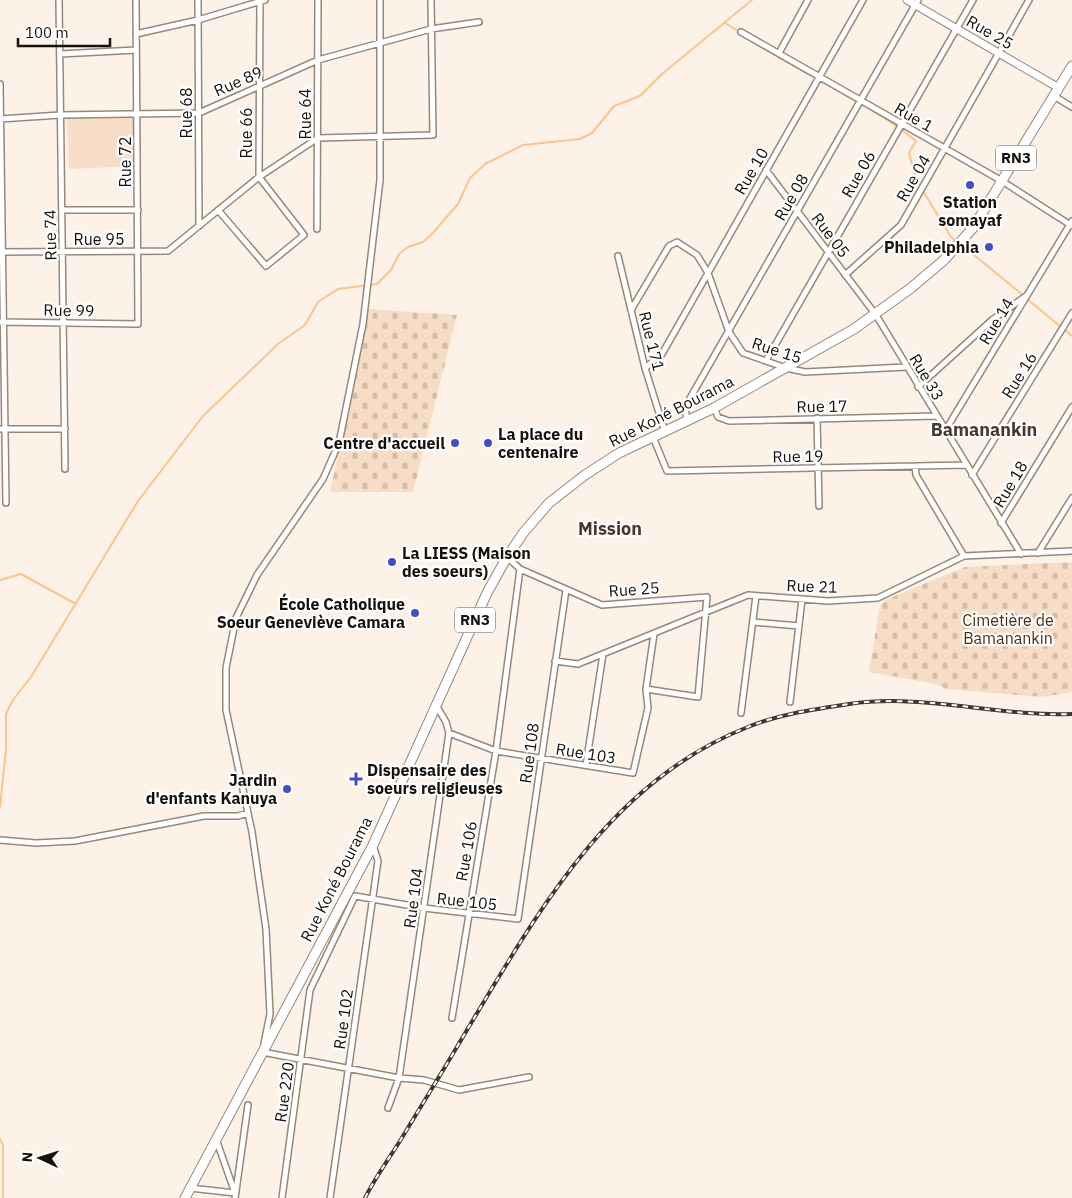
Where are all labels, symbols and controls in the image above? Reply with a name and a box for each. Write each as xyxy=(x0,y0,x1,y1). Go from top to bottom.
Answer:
street label: Rue 25 xyxy=(963,11,1017,53)
scale bar xyxy=(18,15,110,47)
text: 100 m xyxy=(25,23,69,42)
street label: Rue 89 xyxy=(211,61,265,101)
street label: Rue 68 xyxy=(176,87,196,139)
street label: Rue 64 xyxy=(295,88,315,140)
street label: Rue 1 xyxy=(891,98,937,136)
street label: Rue 66 xyxy=(236,107,256,159)
street label: Rue 72 xyxy=(115,136,135,188)
street label: Rue 10 xyxy=(730,144,772,198)
road number: RN3 xyxy=(996,146,1036,170)
street label: Rue 06 xyxy=(837,147,879,201)
street label: Rue 04 xyxy=(892,151,934,205)
street label: Rue 08 xyxy=(770,170,812,224)
marker: Station somayaf xyxy=(964,179,976,191)
place label: Station somayaf xyxy=(938,192,1002,230)
street label: Rue 74 xyxy=(40,209,60,261)
street label: Rue 05 xyxy=(808,209,854,261)
street label: Rue 95 xyxy=(73,229,125,249)
place label: Philadelphia xyxy=(884,237,979,257)
marker: Philadelphia xyxy=(983,241,995,253)
street label: Rue 14 xyxy=(974,294,1018,348)
street label: Rue 99 xyxy=(43,300,95,320)
street label: Rue 171 xyxy=(635,309,669,373)
street label: Rue 15 xyxy=(750,333,804,367)
street label: Rue 16 xyxy=(997,348,1041,402)
street label: Rue 33 xyxy=(905,350,949,404)
street label: Rue Koné Bourama xyxy=(605,371,737,451)
street label: Rue 17 xyxy=(796,396,848,416)
district label: Bamanankin xyxy=(931,418,1037,441)
place label: La place du centenaire xyxy=(498,424,583,462)
place label: Centre d'accueil xyxy=(323,433,445,453)
marker: Centre d'accueil xyxy=(449,437,461,449)
marker: La place du centenaire xyxy=(482,437,494,449)
street label: Rue 19 xyxy=(772,446,824,466)
street label: Rue 18 xyxy=(988,457,1032,511)
district label: Mission xyxy=(578,517,642,540)
place label: La LIESS (Maison des soeurs) xyxy=(402,543,531,581)
marker: La LIESS (Maison des soeurs) xyxy=(386,556,398,568)
street label: Rue 21 xyxy=(786,575,838,597)
street label: Rue 25 xyxy=(608,577,660,601)
place label: École Catholique Soeur Geneviève Camara xyxy=(217,593,405,632)
marker: École Catholique Soeur Geneviève Camara xyxy=(409,607,421,619)
road number: RN3 xyxy=(455,608,495,632)
park label: Cimetière de Bamanankin xyxy=(962,610,1054,648)
street label: Rue 108 xyxy=(515,722,543,784)
street label: Rue 103 xyxy=(554,738,618,768)
place label: Dispensaire des soeurs religieuses xyxy=(367,760,503,798)
place label: Jardin d'enfants Kanuya xyxy=(146,770,277,808)
marker: Dispensaire des soeurs religieuses xyxy=(349,772,363,786)
marker: Jardin d'enfants Kanuya xyxy=(281,783,293,795)
street label: Rue Koné Bourama xyxy=(296,813,376,945)
street label: Rue 106 xyxy=(451,819,481,883)
street label: Rue 104 xyxy=(399,867,427,929)
street label: Rue 105 xyxy=(436,888,498,914)
street label: Rue 102 xyxy=(329,988,357,1050)
street label: Rue 220 xyxy=(270,1061,298,1123)
north arrow xyxy=(15,1133,65,1183)
text: N xyxy=(18,1151,36,1163)

